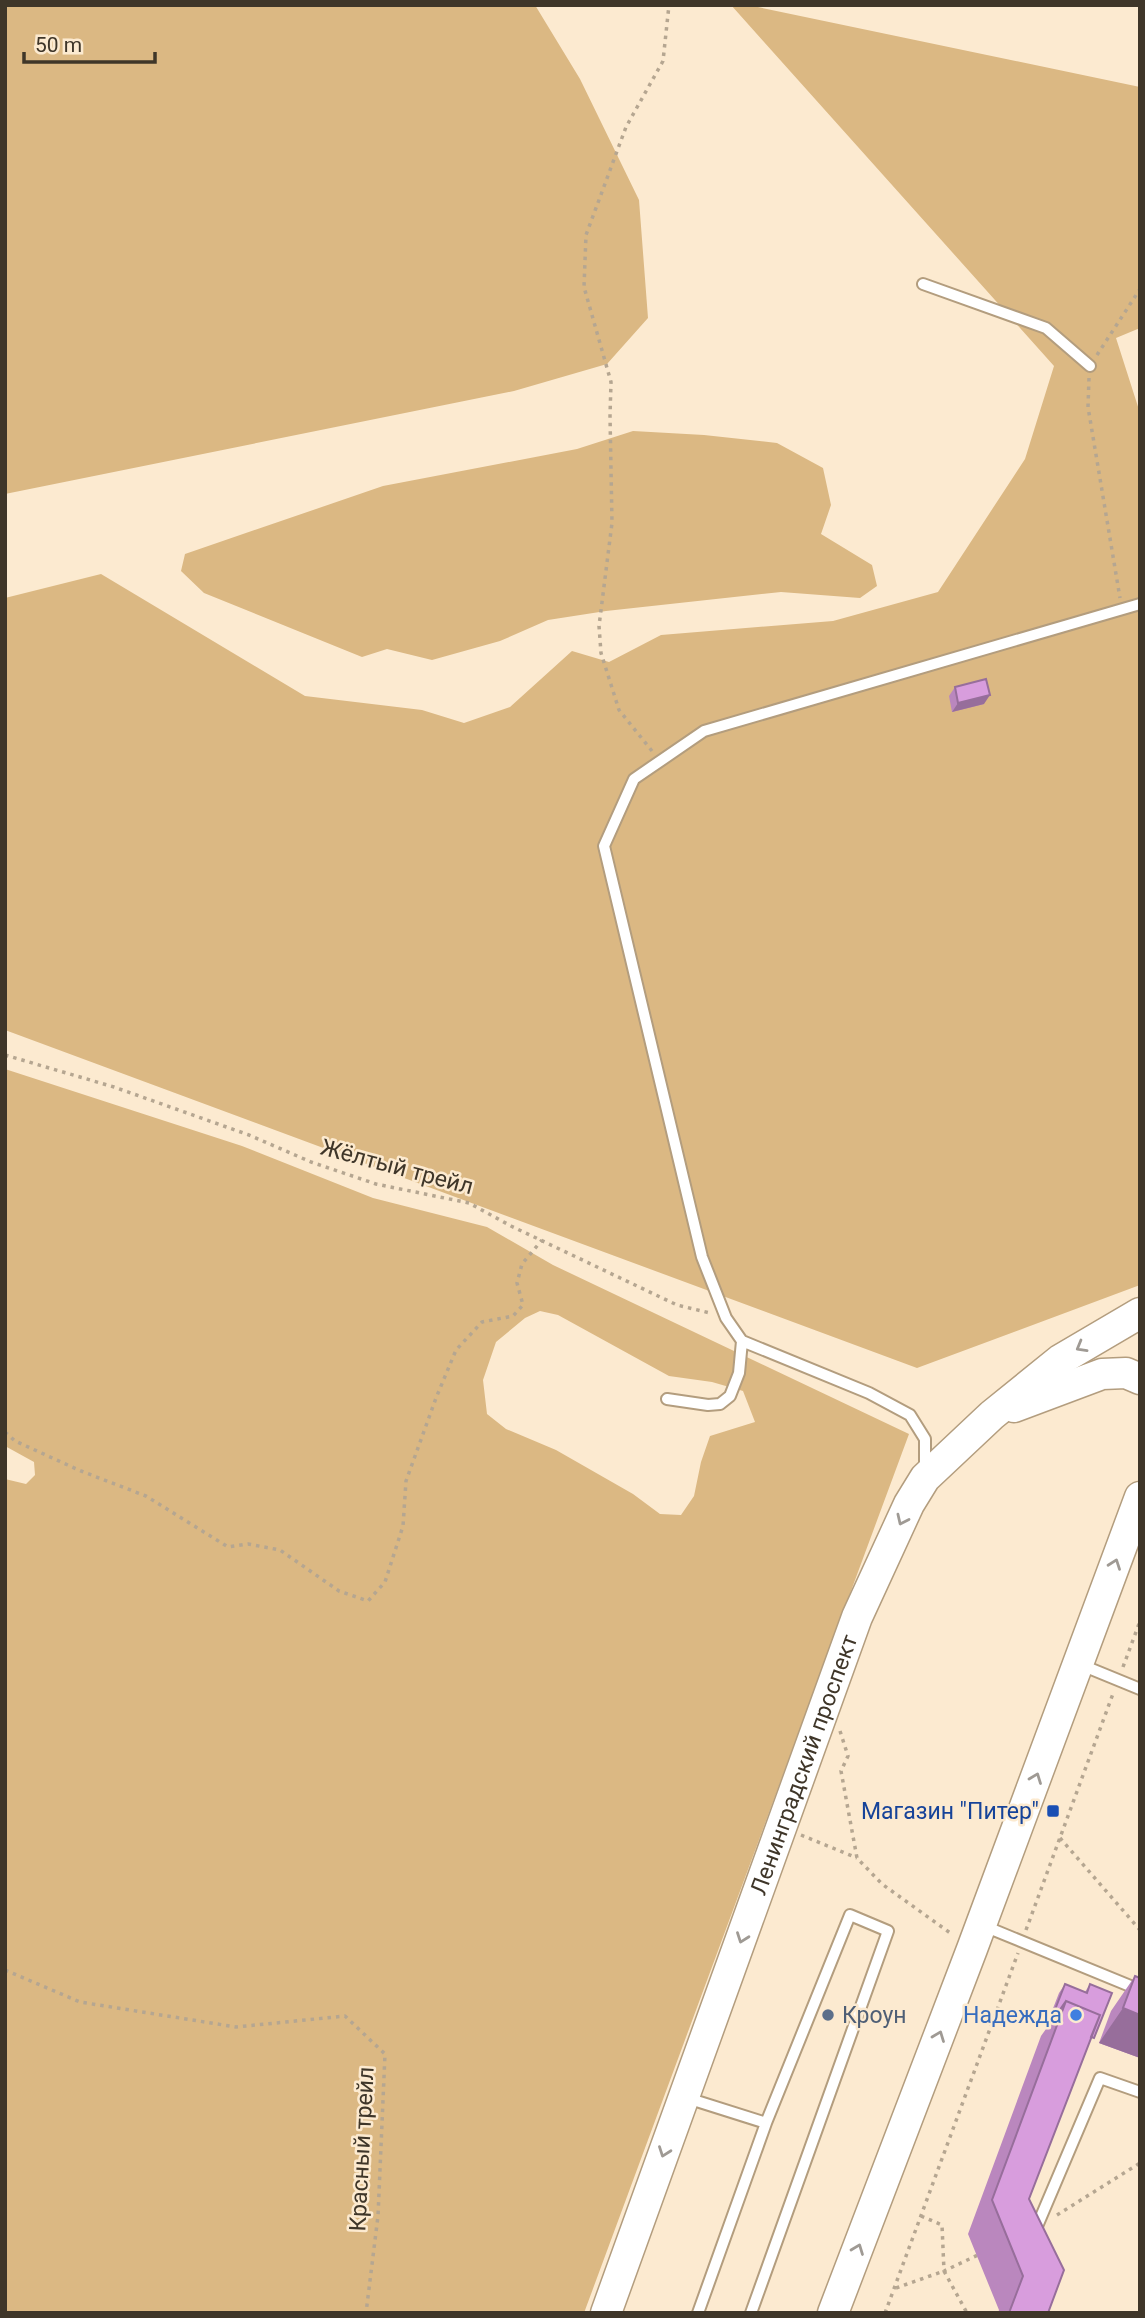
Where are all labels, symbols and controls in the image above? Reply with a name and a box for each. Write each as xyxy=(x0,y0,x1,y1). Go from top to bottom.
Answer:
scale bar xyxy=(24,21,156,65)
text: 50 m xyxy=(35,33,82,57)
street label: Жёлтый трейл xyxy=(318,1134,476,1200)
one-way arrow xyxy=(1075,1339,1088,1352)
one-way arrow xyxy=(896,1513,910,1525)
one-way arrow xyxy=(1107,1559,1121,1571)
street label: Ленинградский проспект xyxy=(745,1631,863,1898)
one-way arrow xyxy=(1028,1772,1042,1784)
place label: Магазин "Питер" xyxy=(861,1798,1039,1825)
marker: Магазин "Питер" xyxy=(1045,1803,1061,1819)
one-way arrow xyxy=(736,1932,750,1944)
place label: Кроун xyxy=(842,2002,907,2029)
place label: Надежда xyxy=(963,2002,1062,2029)
marker: Кроун xyxy=(820,2007,836,2023)
marker: Надежда xyxy=(1068,2007,1084,2023)
one-way arrow xyxy=(930,2031,944,2043)
street label: Красный трейл xyxy=(344,2066,380,2232)
one-way arrow xyxy=(659,2146,673,2158)
one-way arrow xyxy=(849,2244,863,2256)

